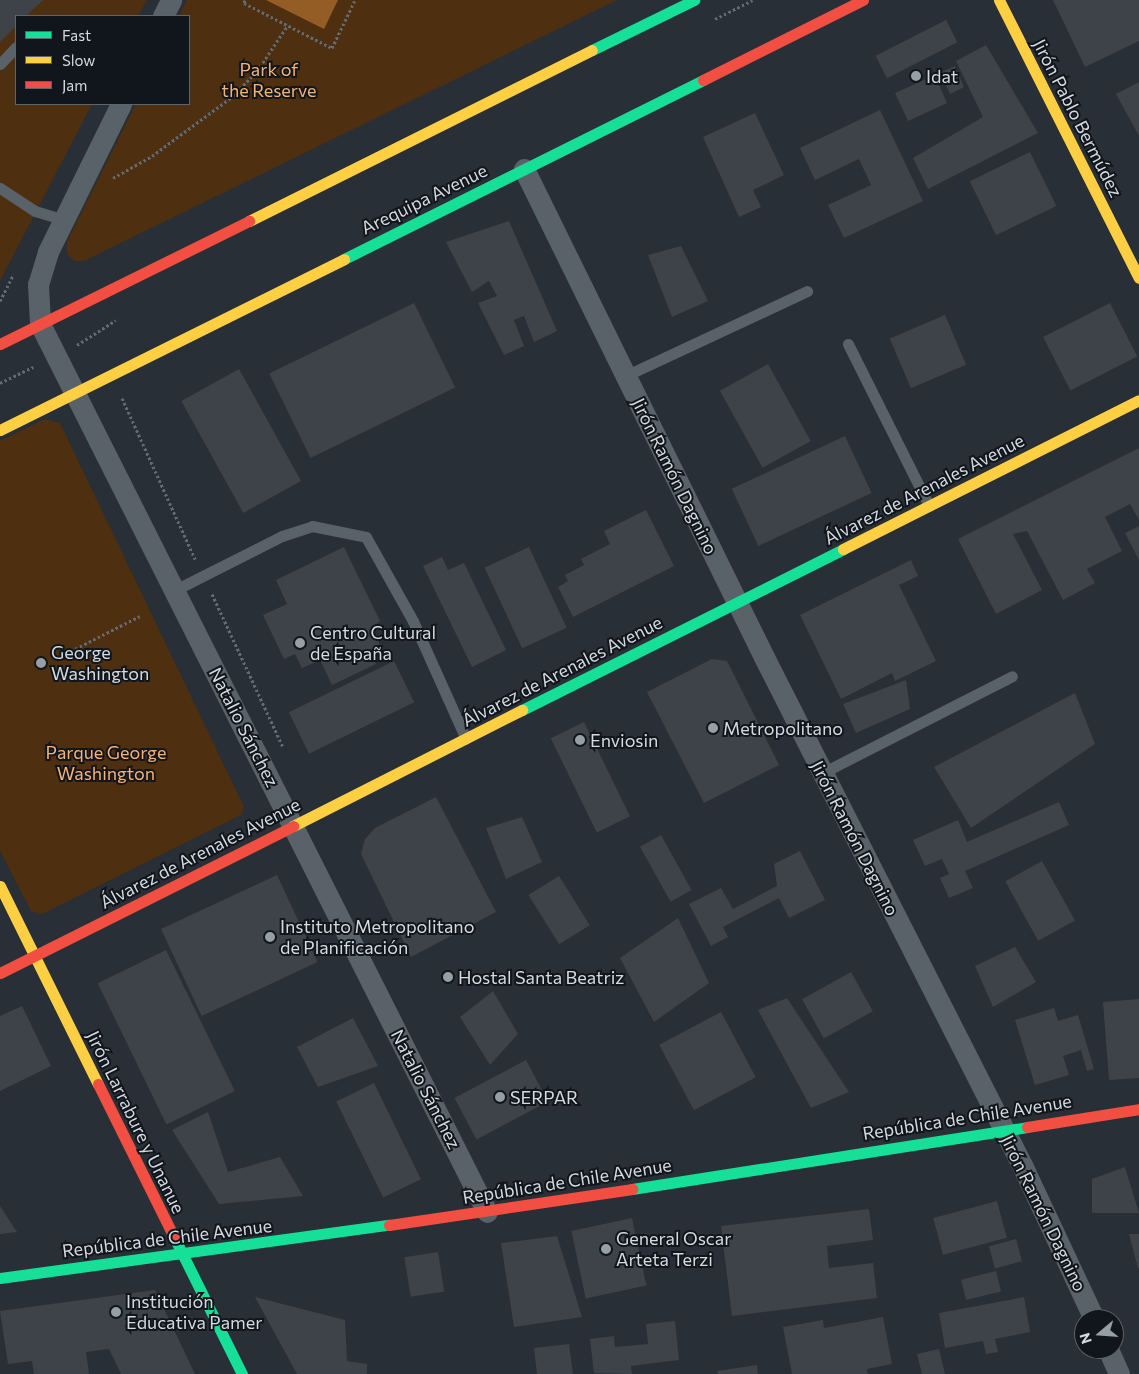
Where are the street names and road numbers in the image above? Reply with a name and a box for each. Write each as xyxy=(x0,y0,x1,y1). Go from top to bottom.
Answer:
street label: Jirón Pablo Bermúdez xyxy=(1029,35,1127,201)
street label: Arequipa Avenue xyxy=(357,159,491,239)
street label: Jirón Ramón Dagnino xyxy=(628,394,722,558)
street label: Álvarez de Arenales Avenue xyxy=(820,429,1028,549)
street label: Álvarez de Arenales Avenue xyxy=(458,611,666,731)
street label: Natalio Sánchez xyxy=(205,664,283,790)
street label: Jirón Ramón Dagnino xyxy=(806,757,904,919)
street label: Álvarez de Arenales Avenue xyxy=(96,793,304,913)
street label: Natalio Sánchez xyxy=(387,1026,465,1152)
street label: Jirón Larrabure y Unanue xyxy=(82,1027,190,1217)
street label: República de Chile Avenue xyxy=(861,1090,1073,1144)
street label: Jirón Ramón Dagnino xyxy=(997,1131,1091,1295)
street label: República de Chile Avenue xyxy=(461,1154,673,1208)
street label: República de Chile Avenue xyxy=(61,1214,273,1262)

